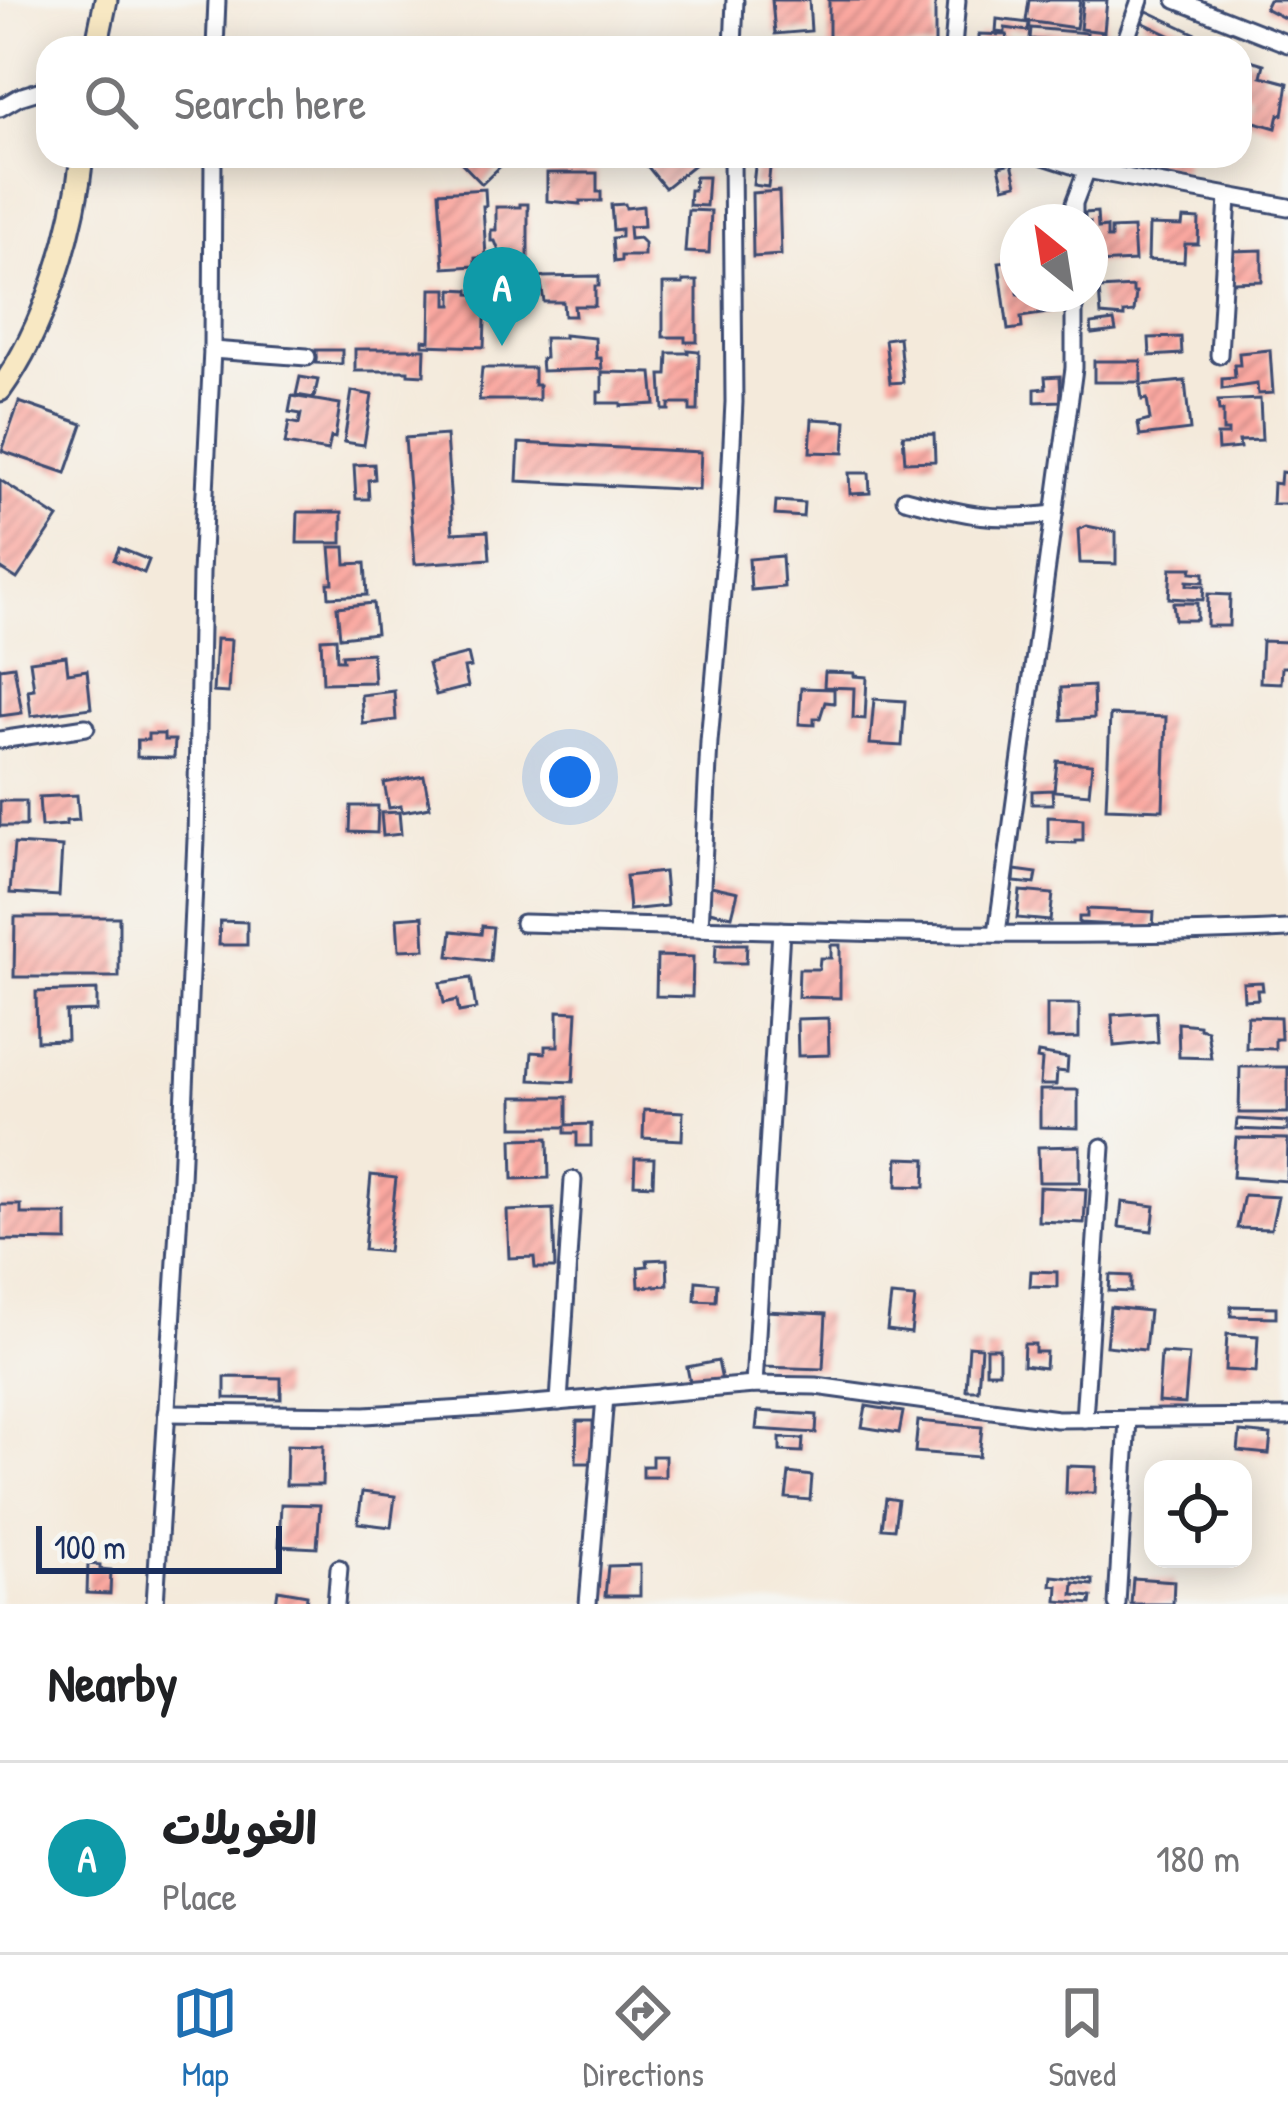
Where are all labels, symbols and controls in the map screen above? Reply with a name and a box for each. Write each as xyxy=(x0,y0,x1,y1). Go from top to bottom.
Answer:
search box xyxy=(36,36,1252,168)
icon: search xyxy=(78,69,144,135)
text: Search here xyxy=(174,72,366,133)
north arrow xyxy=(1000,204,1108,312)
pin: A xyxy=(463,247,541,346)
your location xyxy=(540,747,600,807)
map controls xyxy=(1144,1460,1252,1568)
button: locate xyxy=(1144,1460,1252,1568)
scale bar xyxy=(36,1520,282,1573)
text: 100 m xyxy=(54,1525,126,1569)
text: Nearby xyxy=(48,1648,178,1717)
text: الغويلات xyxy=(162,1797,317,1858)
text: A xyxy=(77,1831,97,1884)
text: 180 m xyxy=(1156,1831,1240,1884)
text: Place xyxy=(162,1869,237,1922)
tab: Map xyxy=(172,1980,238,2096)
tab: Directions xyxy=(583,1980,704,2096)
tab: Saved xyxy=(1048,1980,1116,2096)

